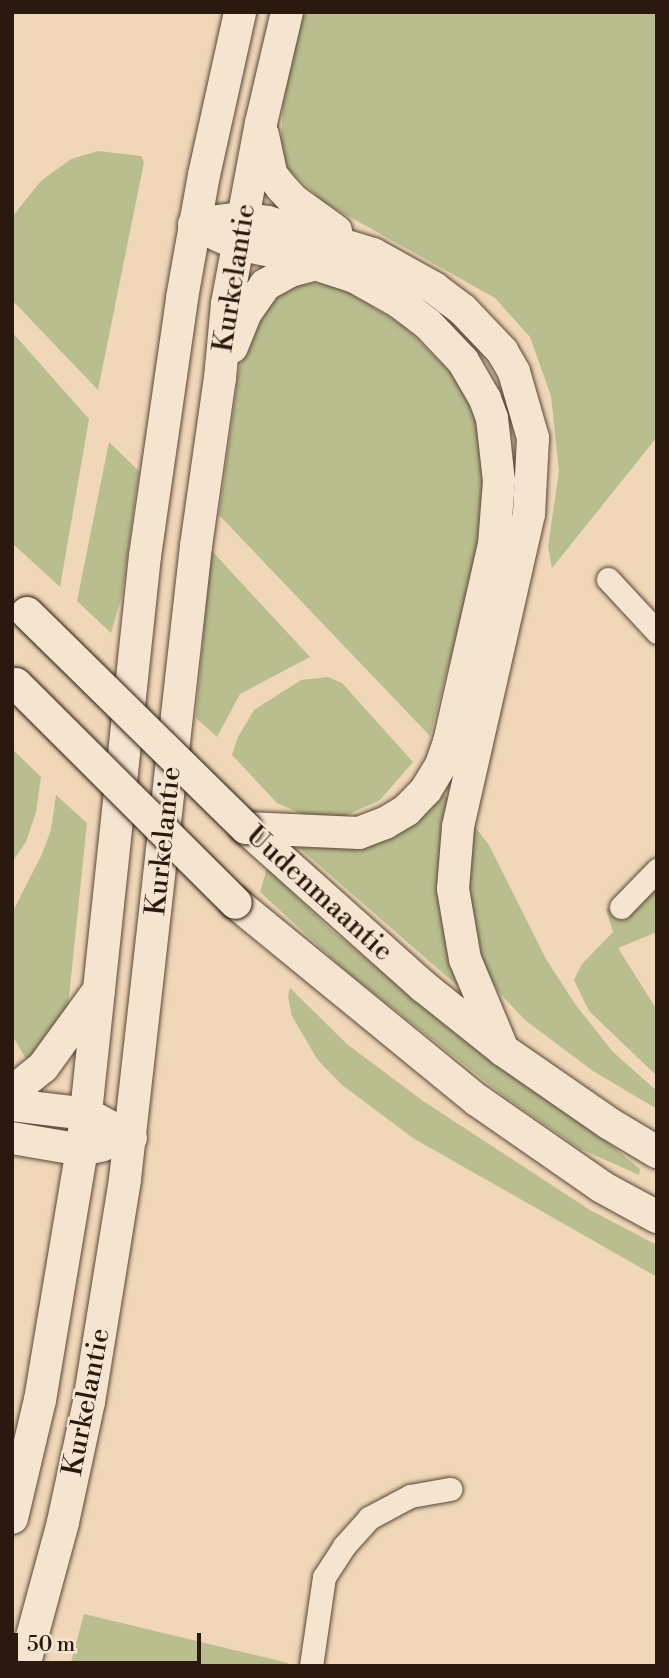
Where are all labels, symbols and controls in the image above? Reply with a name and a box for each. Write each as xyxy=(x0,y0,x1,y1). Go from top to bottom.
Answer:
street label: Kurkelantie xyxy=(207,202,263,354)
street label: Kurkelantie xyxy=(139,765,189,917)
street label: Uudenmaantie xyxy=(239,819,399,969)
street label: Kurkelantie xyxy=(56,1325,118,1479)
scale bar xyxy=(18,1618,205,1662)
text: 50 m xyxy=(27,1632,75,1658)

